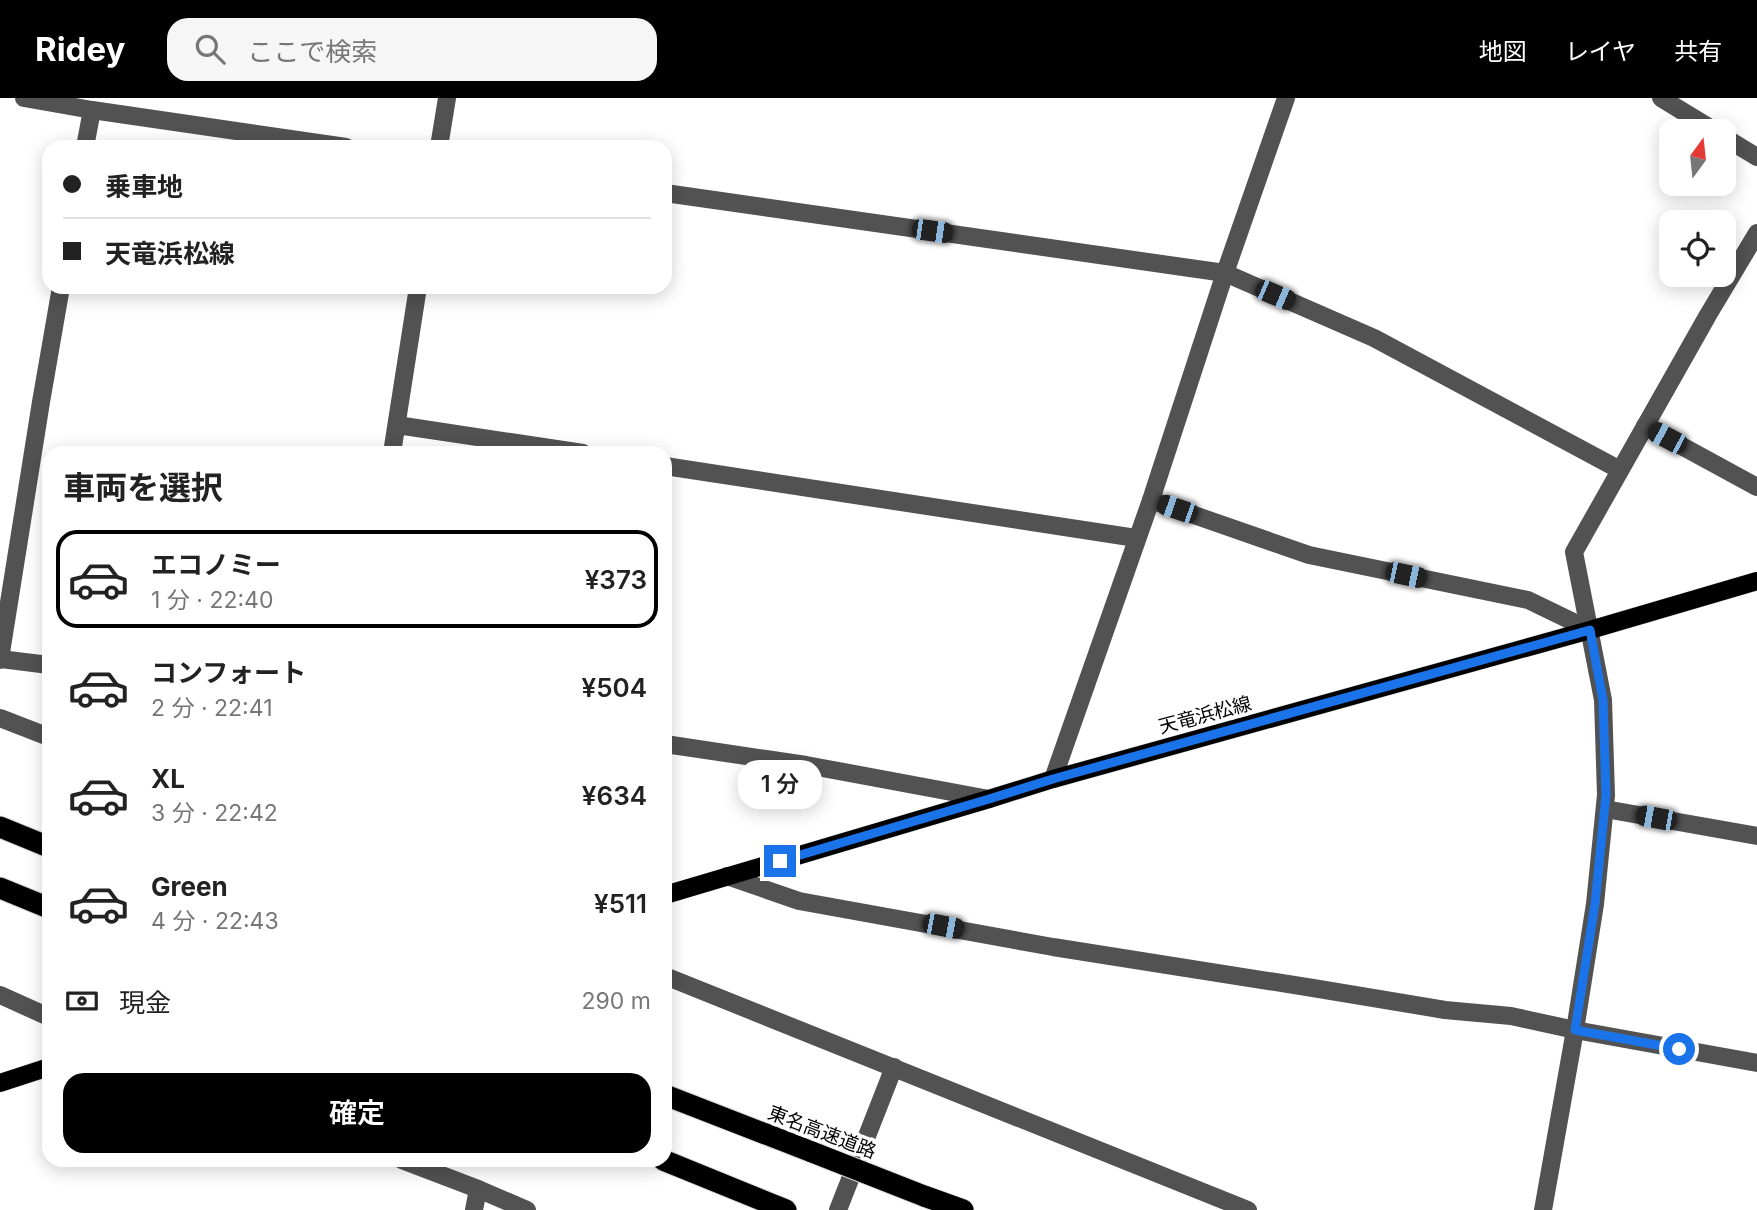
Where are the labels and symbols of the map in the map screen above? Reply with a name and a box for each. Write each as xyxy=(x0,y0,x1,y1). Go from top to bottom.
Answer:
north arrow xyxy=(1659,119,1736,196)
car xyxy=(910,218,955,244)
car xyxy=(1252,277,1299,313)
car xyxy=(1644,419,1691,457)
car xyxy=(1154,492,1201,526)
car xyxy=(1384,560,1429,590)
street label: 天竜浜松線 xyxy=(1156,692,1254,738)
callout: 1 分 xyxy=(738,760,822,808)
car xyxy=(1634,804,1679,832)
route end xyxy=(764,845,796,877)
car xyxy=(921,912,966,940)
route start xyxy=(1663,1033,1695,1065)
street label: 東名高速道路 xyxy=(765,1101,879,1163)

